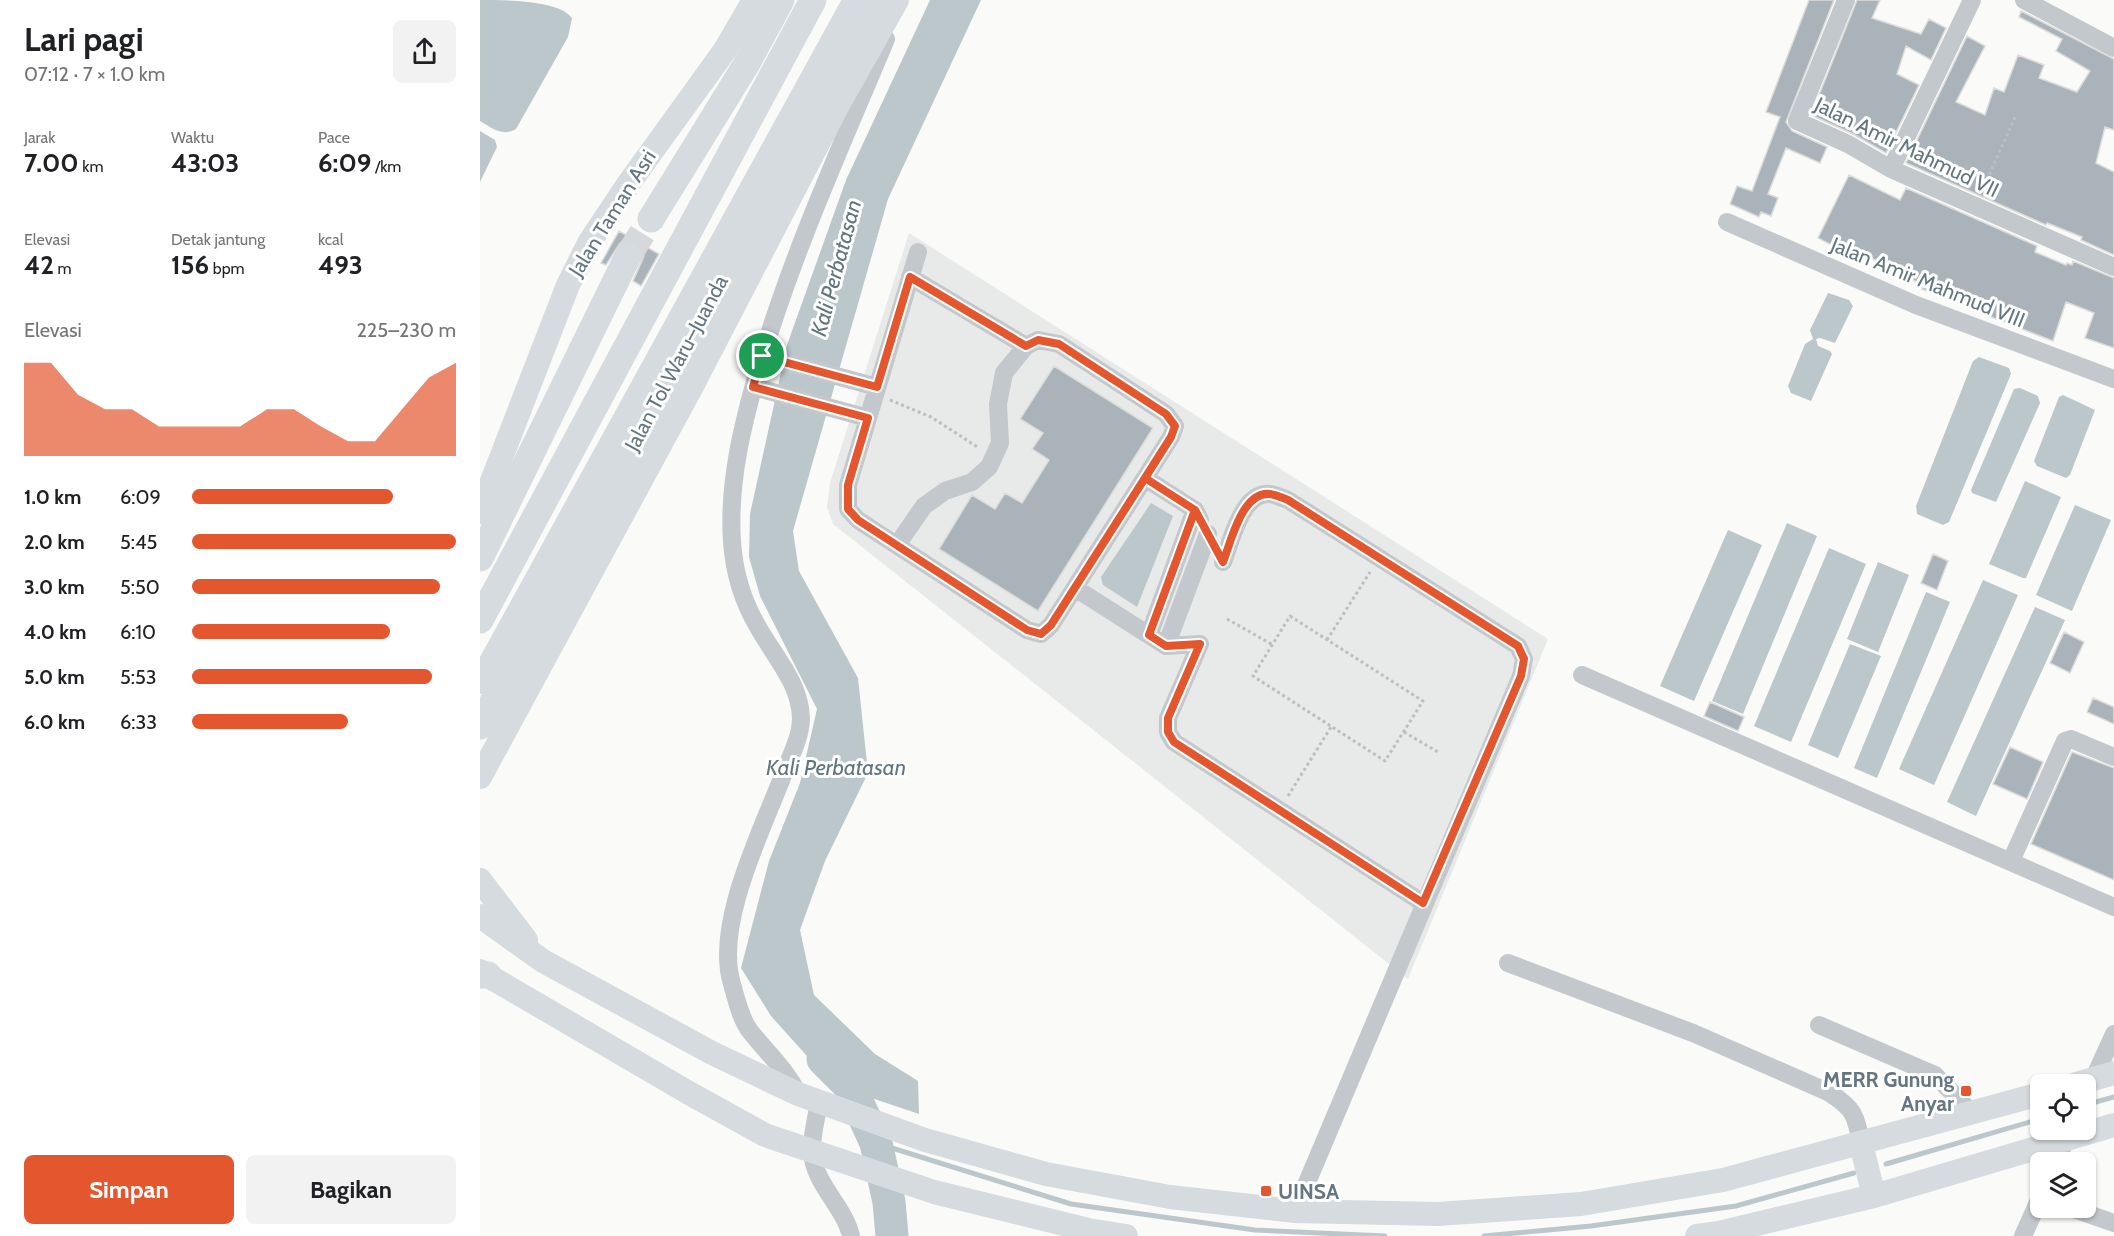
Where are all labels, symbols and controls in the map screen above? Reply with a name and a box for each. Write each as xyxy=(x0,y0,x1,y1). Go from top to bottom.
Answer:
text: Lari pagi xyxy=(24,19,144,59)
button: share xyxy=(393,20,456,83)
text: 07:12 · 7 × 1.0 km xyxy=(24,62,165,86)
street label: Jalan Amir Mahmud VII xyxy=(1810,91,2003,202)
text: Jarak xyxy=(24,128,55,147)
text: Waktu xyxy=(171,128,214,147)
text: Pace xyxy=(318,128,350,147)
street label: Jalan Taman Asri xyxy=(563,145,661,282)
text: 7.00 xyxy=(24,147,79,179)
text: 43:03 xyxy=(171,147,239,179)
text: 6:09 xyxy=(318,147,371,179)
text: km xyxy=(79,157,103,176)
text: /km xyxy=(371,157,401,176)
water label: Kali Perbatasan xyxy=(805,197,867,339)
text: Elevasi xyxy=(24,230,70,249)
text: Detak jantung xyxy=(171,230,265,249)
text: kcal xyxy=(318,230,344,249)
street label: Jalan Amir Mahmud VIII xyxy=(1826,231,2029,332)
text: 42 xyxy=(24,249,54,281)
text: 156 xyxy=(171,249,209,281)
text: 493 xyxy=(318,249,363,281)
text: m xyxy=(54,259,72,278)
text: bpm xyxy=(209,259,245,278)
street label: Jalan Tol Waru–Juanda xyxy=(619,271,733,456)
text: Elevasi xyxy=(24,318,82,342)
text: 225–230 m xyxy=(356,318,456,342)
pin xyxy=(736,330,787,381)
icon: arrive xyxy=(745,339,778,372)
text: 1.0 km xyxy=(24,485,81,509)
text: 6:09 xyxy=(120,485,161,509)
text: 2.0 km xyxy=(24,530,85,554)
text: 5:45 xyxy=(120,530,157,554)
text: 3.0 km xyxy=(24,575,85,599)
text: 5:50 xyxy=(120,575,160,599)
text: 4.0 km xyxy=(24,620,86,644)
text: 6:10 xyxy=(120,620,156,644)
text: 5.0 km xyxy=(24,665,85,689)
text: 5:53 xyxy=(120,665,157,689)
text: 6.0 km xyxy=(24,710,85,734)
text: 6:33 xyxy=(120,710,157,734)
water label: Kali Perbatasan xyxy=(766,754,906,781)
place label: MERR Gunung Anyar xyxy=(1823,1067,1954,1116)
map controls xyxy=(2030,1074,2096,1218)
button: locate xyxy=(2030,1074,2096,1140)
marker: MERR Gunung Anyar xyxy=(1959,1084,1973,1098)
button: layers xyxy=(2030,1152,2096,1218)
button: Simpan xyxy=(24,1155,234,1224)
button: Bagikan xyxy=(246,1155,456,1224)
place label: UINSA xyxy=(1278,1179,1340,1204)
marker: UINSA xyxy=(1259,1184,1273,1198)

